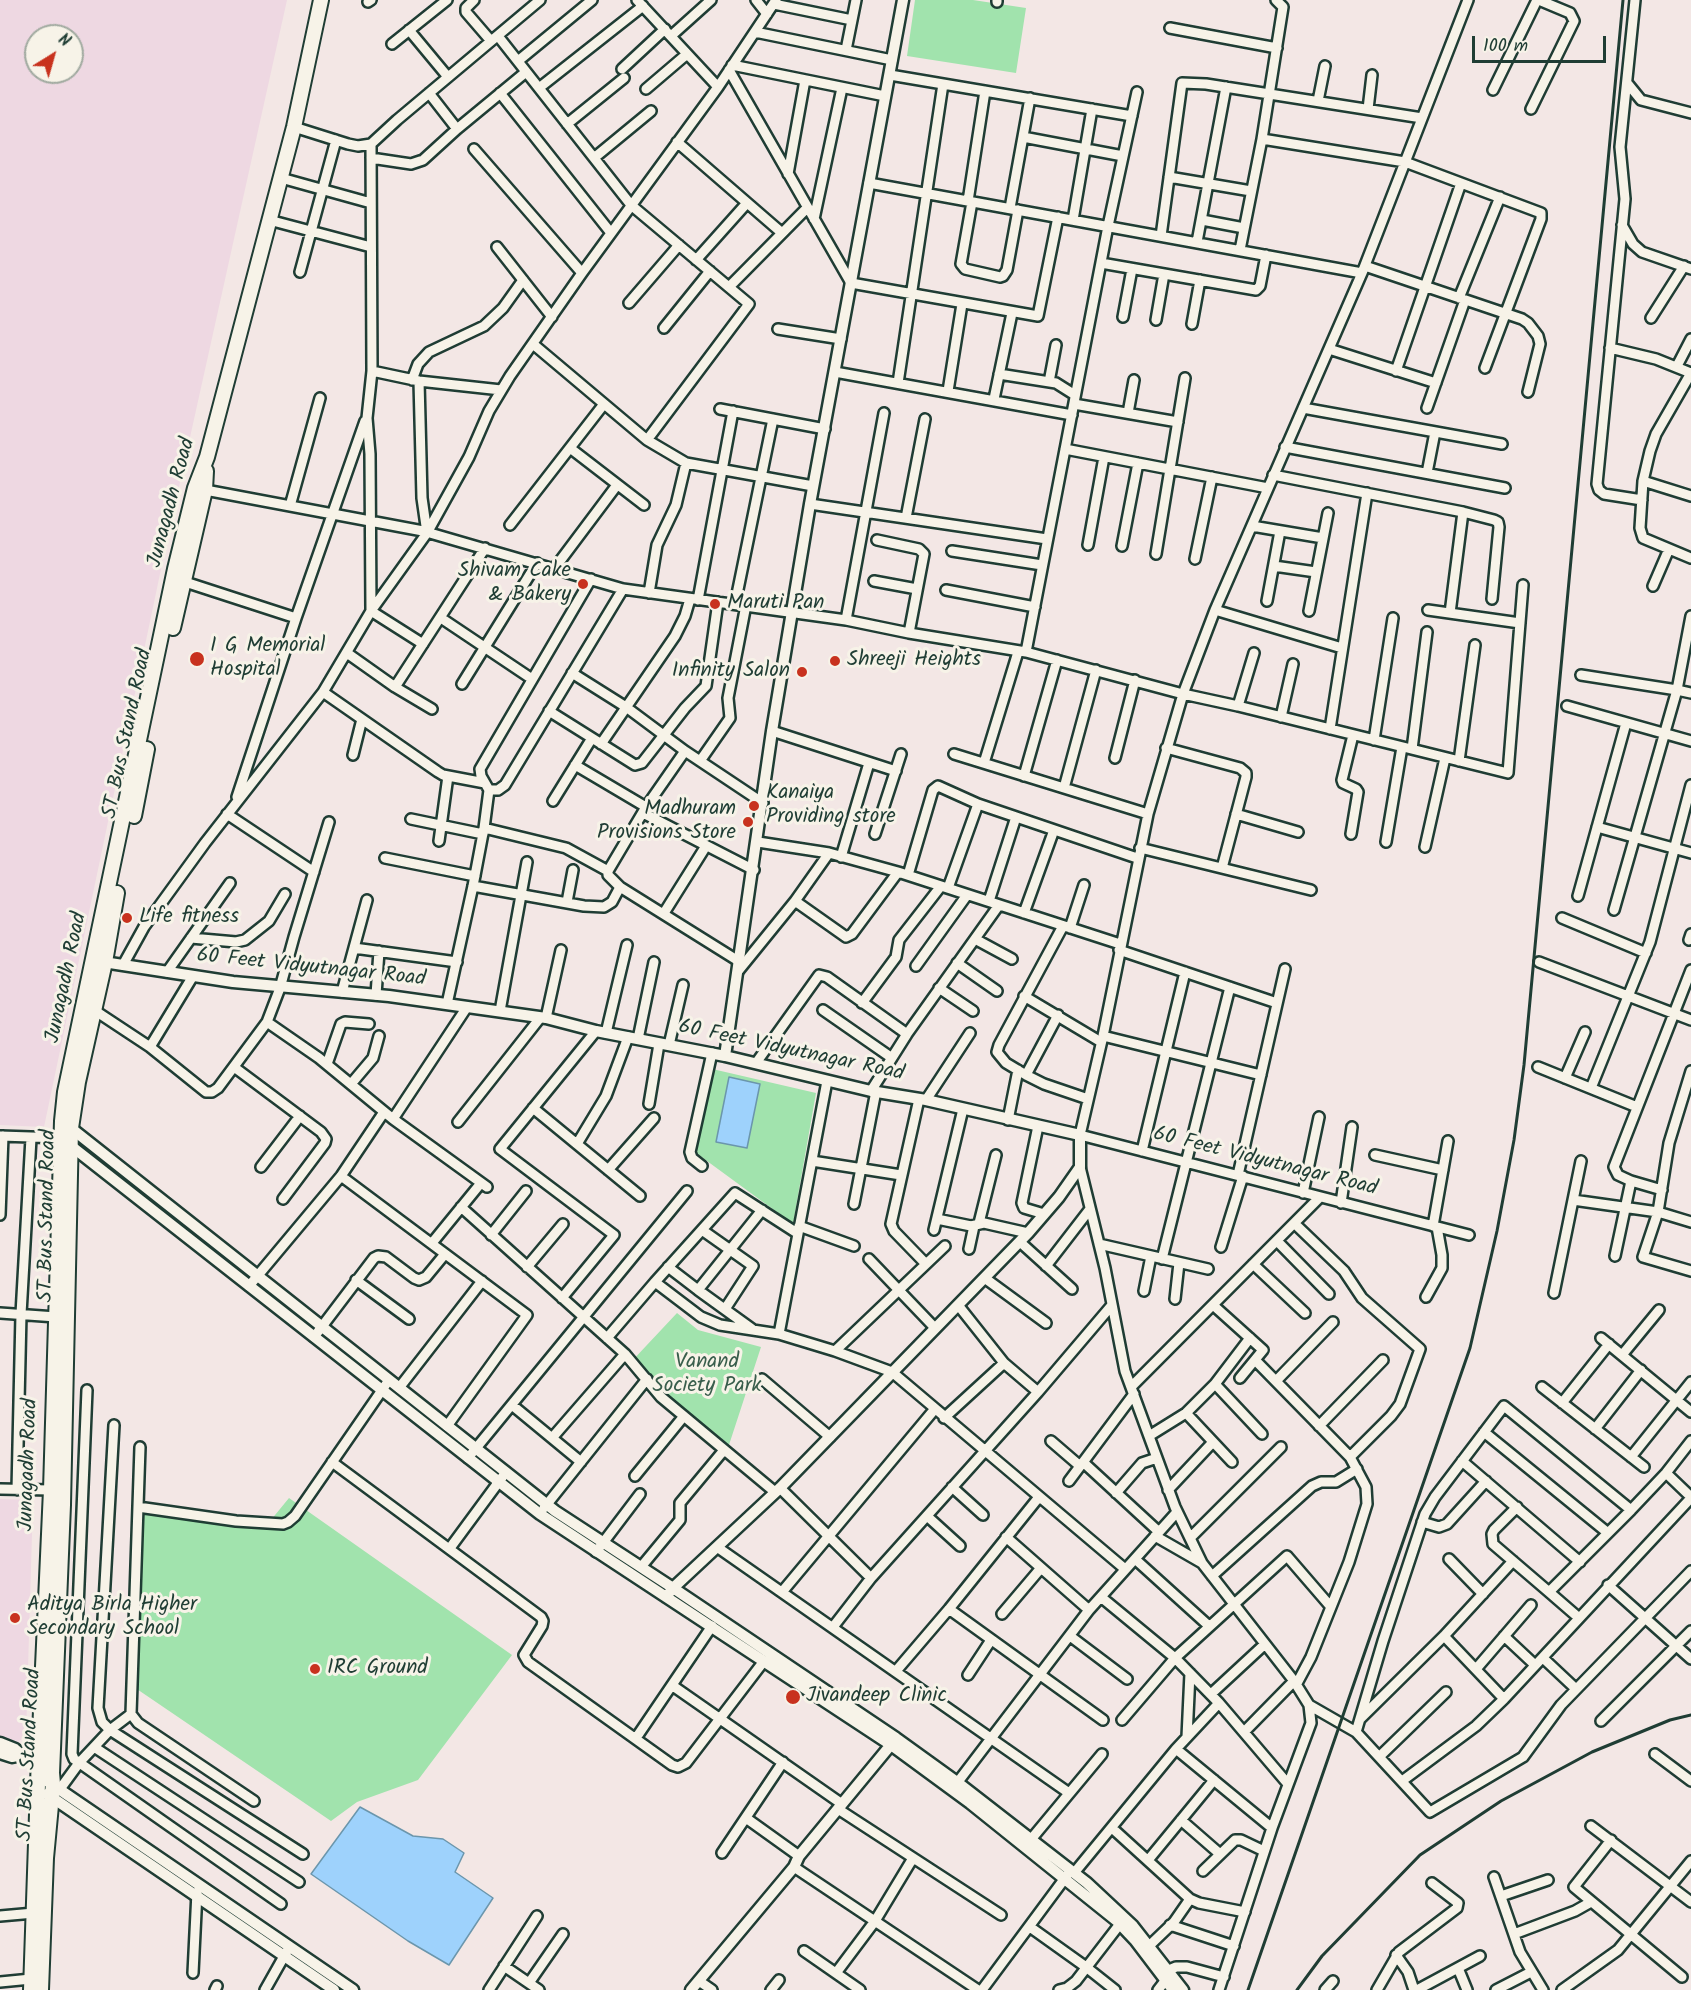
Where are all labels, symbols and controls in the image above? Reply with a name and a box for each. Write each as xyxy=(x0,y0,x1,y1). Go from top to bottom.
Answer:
north arrow xyxy=(24,24,84,84)
scale bar xyxy=(1475,24,1608,62)
text: N xyxy=(52,28,75,54)
text: 100 m xyxy=(1483,32,1528,61)
street label: Junagadh Road xyxy=(144,435,202,571)
place label: Shivam Cake & Bakery xyxy=(458,559,571,609)
marker: Shivam Cake & Bakery xyxy=(576,577,590,591)
place label: Maruti Pan xyxy=(727,591,824,617)
marker: Maruti Pan xyxy=(708,597,722,611)
place label: I G Memorial Hospital xyxy=(210,634,325,684)
street label: ST Bus Stand Road xyxy=(99,647,159,821)
place label: Shreeji Heights xyxy=(847,648,981,674)
marker: I G Memorial Hospital xyxy=(188,650,206,668)
marker: Shreeji Heights xyxy=(828,654,842,668)
place label: Infinity Salon xyxy=(672,659,790,685)
marker: Infinity Salon xyxy=(795,665,809,679)
place label: Kanaiya Providing store xyxy=(766,781,896,831)
place label: Madhuram Provisions Store xyxy=(597,797,736,847)
marker: Kanaiya Providing store xyxy=(747,799,761,813)
marker: Madhuram Provisions Store xyxy=(741,815,755,829)
place label: Life fitness xyxy=(139,905,239,931)
street label: Junagadh Road xyxy=(42,910,94,1046)
marker: Life fitness xyxy=(120,911,134,925)
street label: 60 Feet Vidyutnagar Road xyxy=(195,944,427,994)
street label: 60 Feet Vidyutnagar Road xyxy=(676,1016,906,1088)
street label: 60 Feet Vidyutnagar Road xyxy=(1150,1123,1380,1203)
street label: ST Bus Stand Road xyxy=(35,1129,63,1303)
park label: Vanand Society Park xyxy=(653,1350,761,1400)
street label: Junagadh Road xyxy=(15,1398,45,1532)
place label: Aditya Birla Higher Secondary School xyxy=(27,1593,197,1643)
marker: Aditya Birla Higher Secondary School xyxy=(8,1611,22,1625)
place label: IRC Ground xyxy=(327,1656,428,1682)
marker: IRC Ground xyxy=(308,1662,322,1676)
street label: ST Bus Stand Road xyxy=(14,1668,48,1842)
place label: Jivandeep Clinic xyxy=(806,1684,947,1710)
marker: Jivandeep Clinic xyxy=(784,1688,802,1706)

